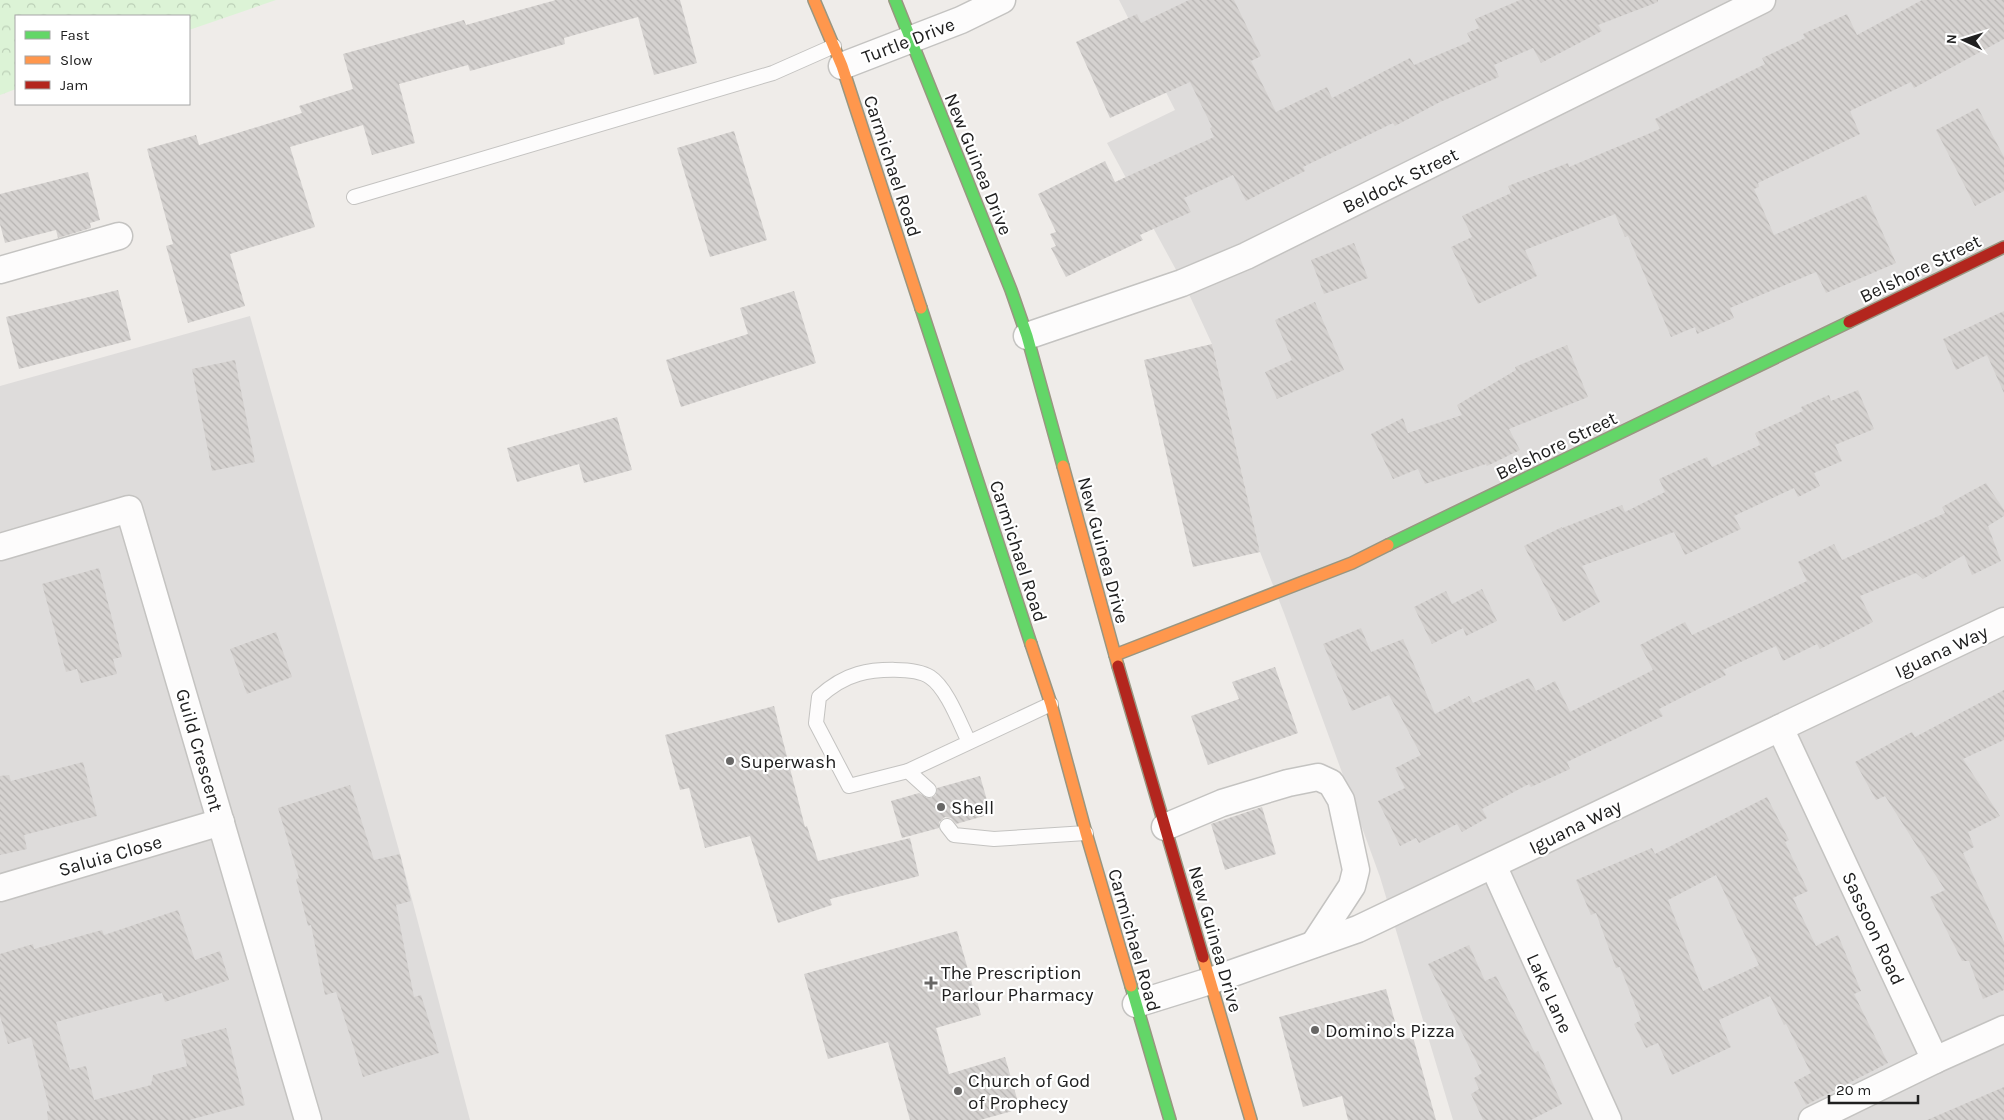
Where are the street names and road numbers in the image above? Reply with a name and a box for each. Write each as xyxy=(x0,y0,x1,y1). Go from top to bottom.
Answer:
street label: Turtle Drive xyxy=(859,13,958,69)
street label: New Guinea Drive xyxy=(940,90,1017,239)
street label: Carmichael Road xyxy=(859,93,925,240)
street label: Beldock Street xyxy=(1339,143,1462,218)
street label: Belshore Street xyxy=(1856,230,1985,308)
street label: Belshore Street xyxy=(1492,407,1621,485)
street label: New Guinea Drive xyxy=(1073,474,1133,626)
street label: Carmichael Road xyxy=(985,478,1051,625)
street label: Iguana Way xyxy=(1891,621,1992,683)
street label: Guild Crescent xyxy=(171,686,227,814)
street label: Iguana Way xyxy=(1526,795,1625,859)
street label: Saluia Close xyxy=(56,831,164,881)
street label: New Guinea Drive xyxy=(1184,864,1246,1015)
street label: Carmichael Road xyxy=(1103,866,1165,1014)
street label: Sassoon Road xyxy=(1837,868,1909,989)
street label: Lake Lane xyxy=(1522,950,1576,1037)

